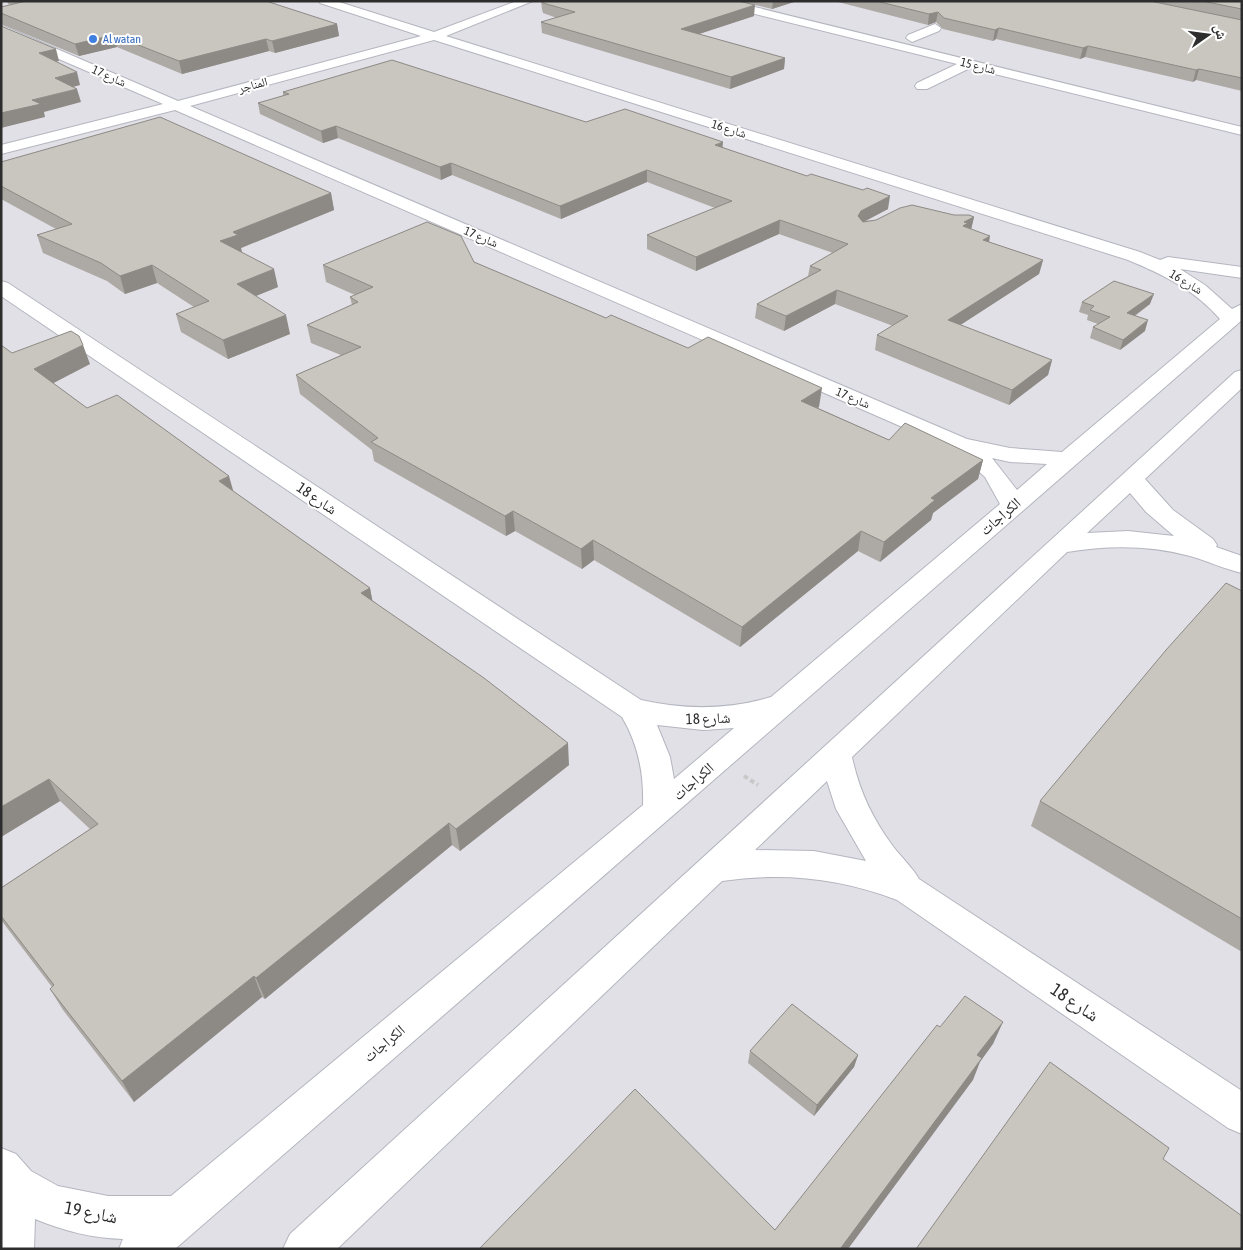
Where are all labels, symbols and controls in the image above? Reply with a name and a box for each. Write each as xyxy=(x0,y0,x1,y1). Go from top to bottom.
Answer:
north arrow xyxy=(1183,10,1233,60)
text: ش xyxy=(1210,23,1230,41)
place label: Al watan xyxy=(103,32,141,46)
marker: Al watan xyxy=(87,33,99,45)
street label: شارع 15 xyxy=(959,55,997,78)
street label: شارع 17 xyxy=(89,62,128,91)
street label: المناجر xyxy=(236,74,269,96)
street label: شارع 16 xyxy=(710,117,748,142)
street label: شارع 17 xyxy=(461,224,500,251)
street label: شارع 16 xyxy=(1167,267,1205,298)
street label: شارع 17 xyxy=(833,385,872,412)
street label: شارع 18 xyxy=(293,478,340,519)
street label: الكراجات xyxy=(976,494,1024,539)
street label: شارع 18 xyxy=(685,709,731,729)
street label: الكراجات xyxy=(669,759,717,804)
street label: شارع 18 xyxy=(1046,978,1103,1027)
street label: الكراجات xyxy=(360,1021,409,1066)
street label: شارع 19 xyxy=(62,1197,119,1228)

